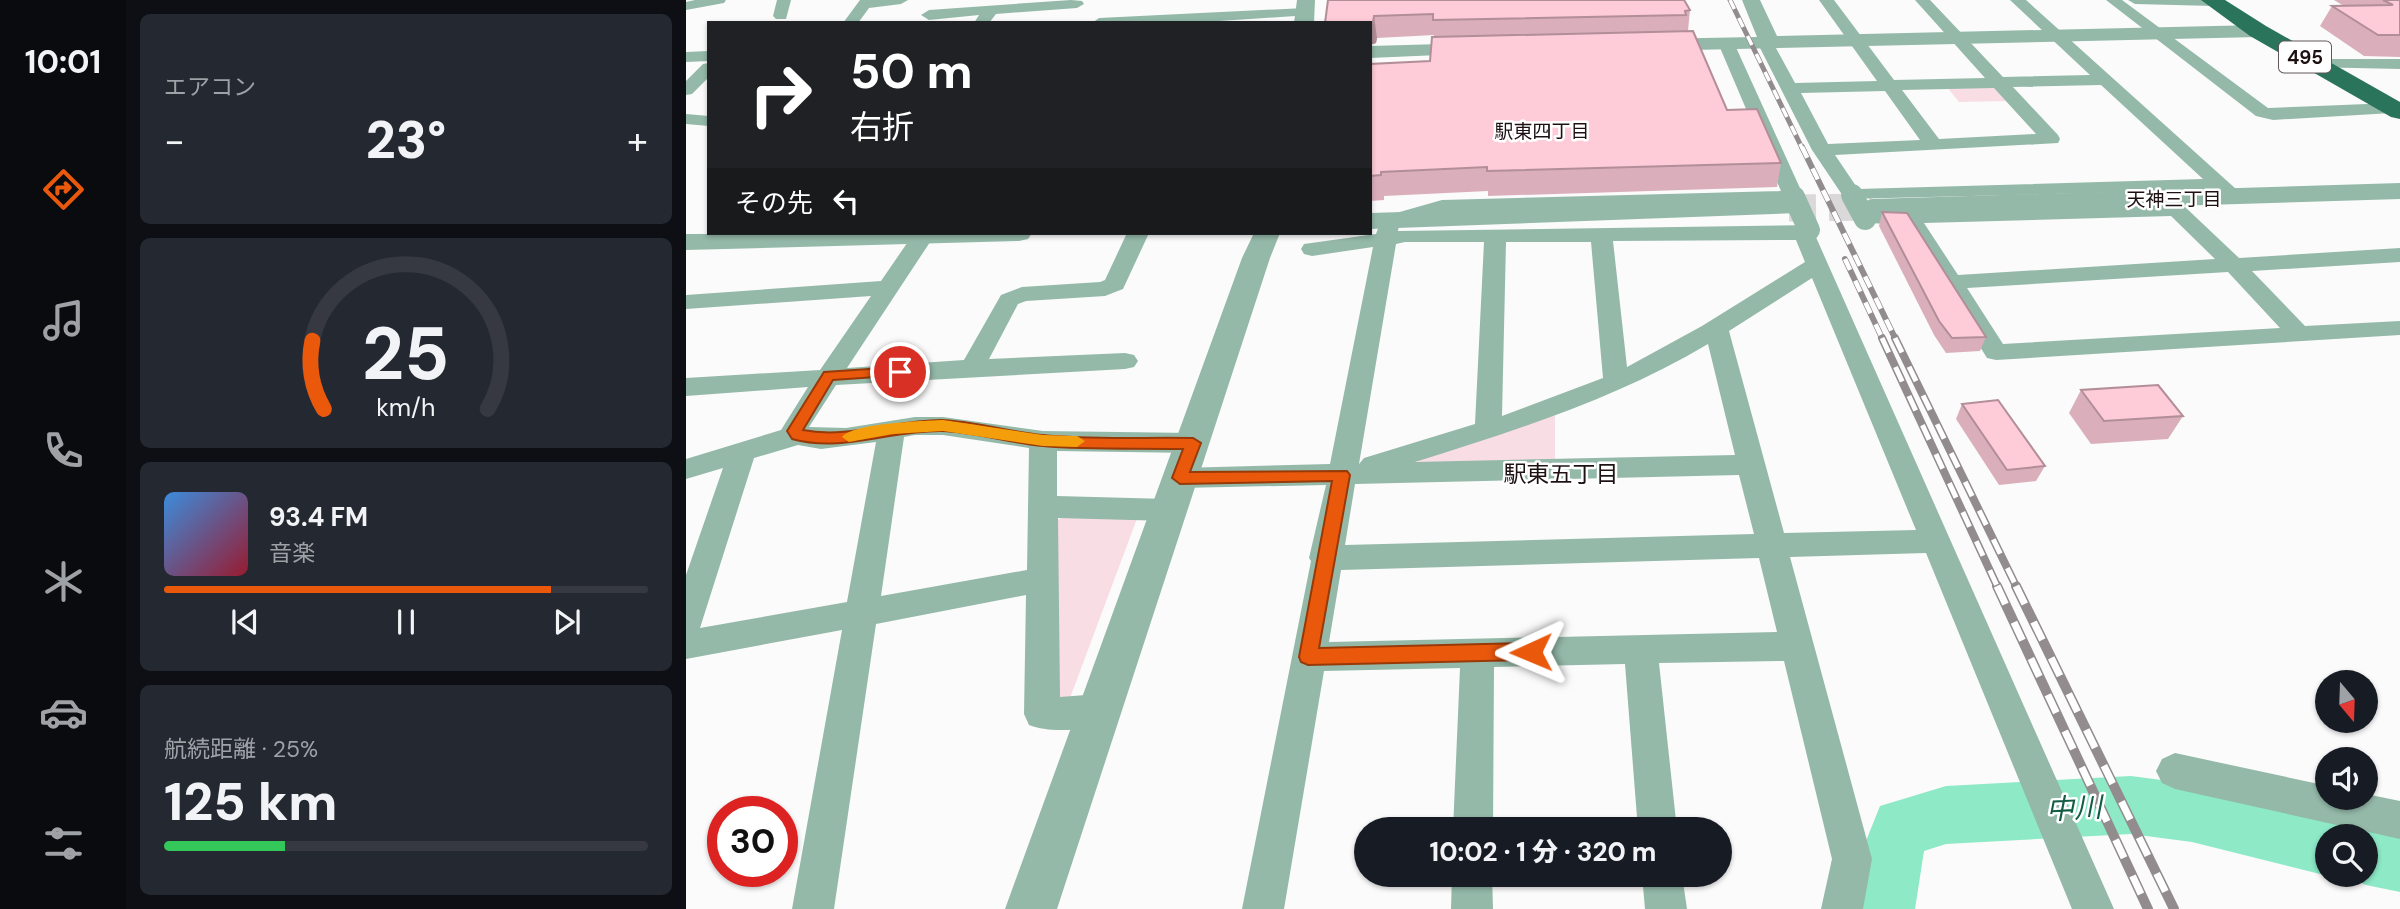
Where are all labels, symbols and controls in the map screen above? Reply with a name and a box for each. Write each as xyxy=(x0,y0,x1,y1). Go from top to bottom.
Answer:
text: 50 m xyxy=(850,39,973,103)
text: 10:01 xyxy=(25,41,101,83)
road number: 495 xyxy=(2279,41,2331,72)
icon: right xyxy=(735,49,826,140)
text: エアコン xyxy=(164,72,256,102)
text: 23° xyxy=(366,106,446,174)
text: 右折 xyxy=(850,106,914,148)
text: − xyxy=(164,116,185,166)
text: + xyxy=(627,116,648,166)
district label: 駅東四丁目 xyxy=(1494,119,1590,144)
icon: directions xyxy=(39,165,88,214)
icon: left xyxy=(827,182,865,220)
text: その先 xyxy=(735,186,813,220)
district label: 天神三丁目 xyxy=(2126,187,2222,212)
icon: music xyxy=(39,296,88,345)
text: 25 xyxy=(362,307,450,402)
pin xyxy=(870,342,930,402)
icon: arrive xyxy=(881,353,919,391)
text: km/h xyxy=(376,390,436,423)
icon: phone xyxy=(39,426,88,475)
district label: 駅東五丁目 xyxy=(1504,459,1619,489)
text: 93.4 FM xyxy=(269,500,368,534)
text: 音楽 xyxy=(269,538,315,568)
icon: climate xyxy=(39,557,88,606)
icon: previous xyxy=(226,603,264,641)
icon: pause xyxy=(387,603,425,641)
icon: next xyxy=(548,603,586,641)
position arrow xyxy=(1494,615,1568,689)
north arrow xyxy=(2315,670,2378,733)
map controls xyxy=(2315,670,2378,887)
icon: car xyxy=(39,688,88,737)
text: 航続距離 · 25% xyxy=(164,734,318,764)
button: sound xyxy=(2315,747,2378,810)
text: 125 km xyxy=(164,768,337,836)
water label: 中川 xyxy=(2045,788,2106,828)
speed limit sign: 30 xyxy=(707,796,798,887)
icon: filters xyxy=(39,819,88,868)
button: search xyxy=(2315,824,2378,887)
text: 10:02 · 1 分 · 320 m xyxy=(1430,835,1656,869)

